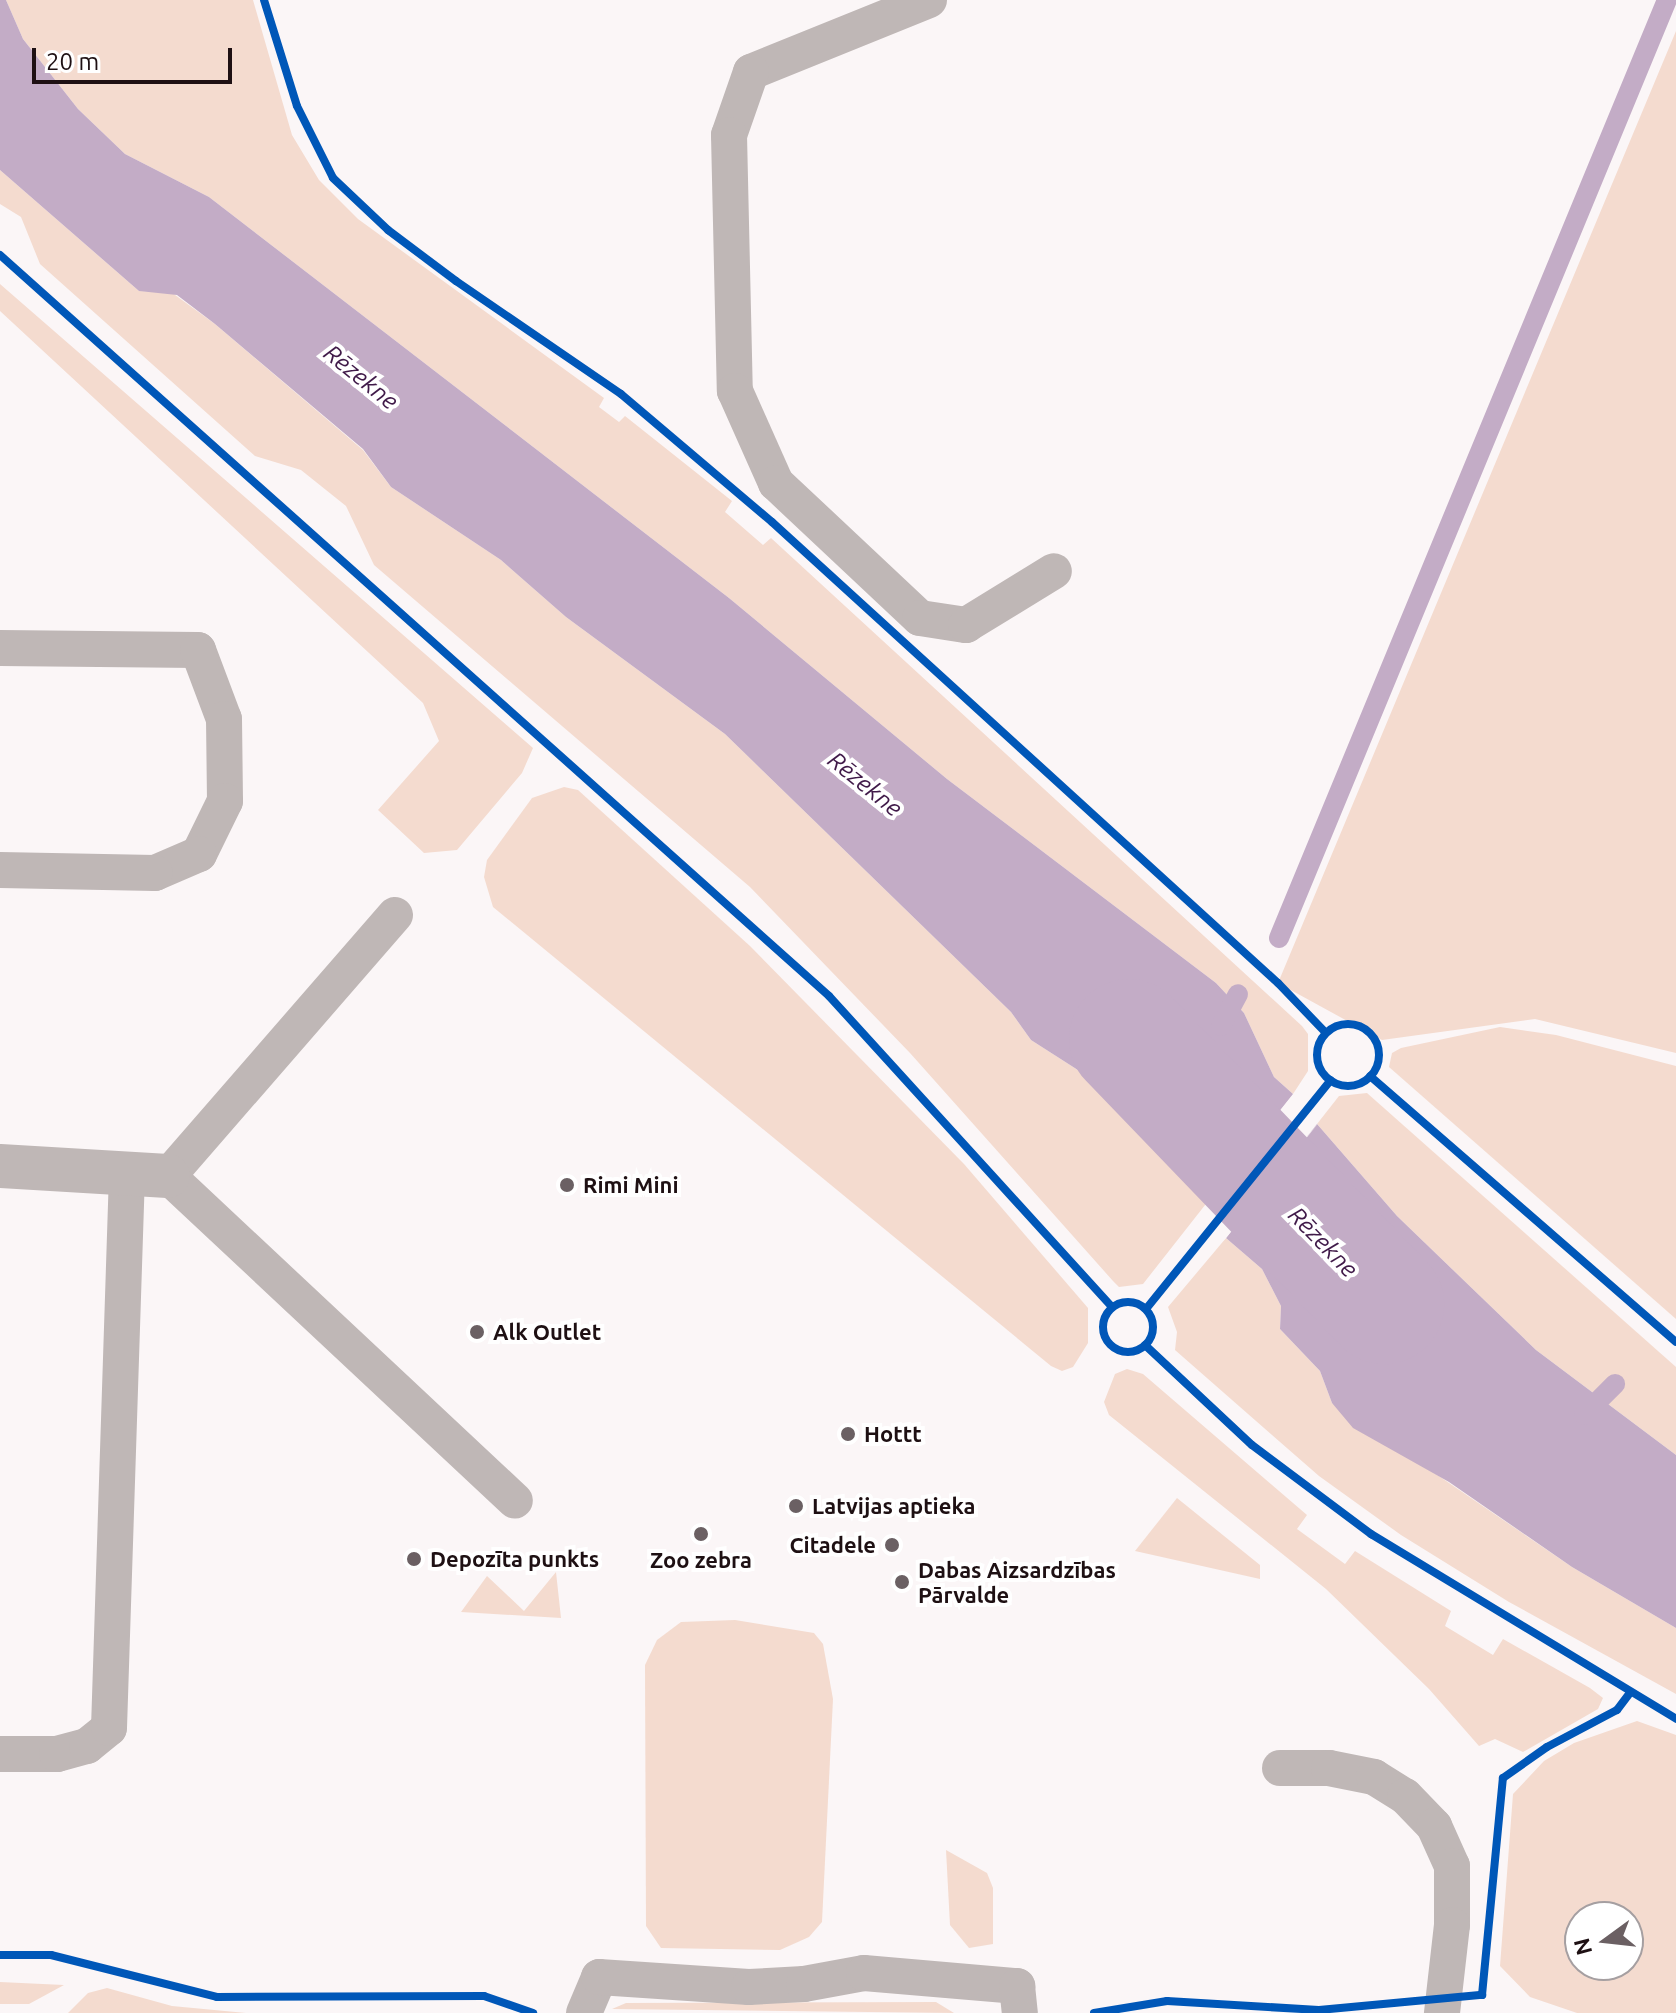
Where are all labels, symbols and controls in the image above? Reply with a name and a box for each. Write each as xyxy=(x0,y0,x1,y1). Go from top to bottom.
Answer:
scale bar xyxy=(36,32,236,82)
text: 20 m xyxy=(46,48,99,75)
water label: Rēzekne xyxy=(318,338,404,416)
water label: Rēzekne xyxy=(822,745,908,823)
place label: Rimi Mini xyxy=(583,1172,679,1198)
marker: Rimi Mini xyxy=(558,1176,576,1194)
water label: Rēzekne xyxy=(1282,1201,1364,1283)
place label: Alk Outlet xyxy=(493,1319,601,1345)
marker: Alk Outlet xyxy=(468,1323,486,1341)
place label: Hottt xyxy=(864,1421,922,1447)
marker: Hottt xyxy=(839,1425,857,1443)
place label: Latvijas aptieka xyxy=(812,1493,976,1519)
marker: Latvijas aptieka xyxy=(787,1497,805,1515)
marker: Zoo zebra xyxy=(692,1525,710,1543)
place label: Citadele xyxy=(790,1532,876,1558)
marker: Citadele xyxy=(883,1536,901,1554)
place label: Depozīta punkts xyxy=(430,1546,599,1572)
place label: Zoo zebra xyxy=(650,1547,752,1573)
marker: Depozīta punkts xyxy=(405,1550,423,1568)
place label: Dabas Aizsardzības Pārvalde xyxy=(918,1556,1116,1608)
marker: Dabas Aizsardzības Pārvalde xyxy=(893,1573,911,1591)
north arrow xyxy=(1564,1901,1644,1981)
text: N xyxy=(1568,1936,1596,1958)

